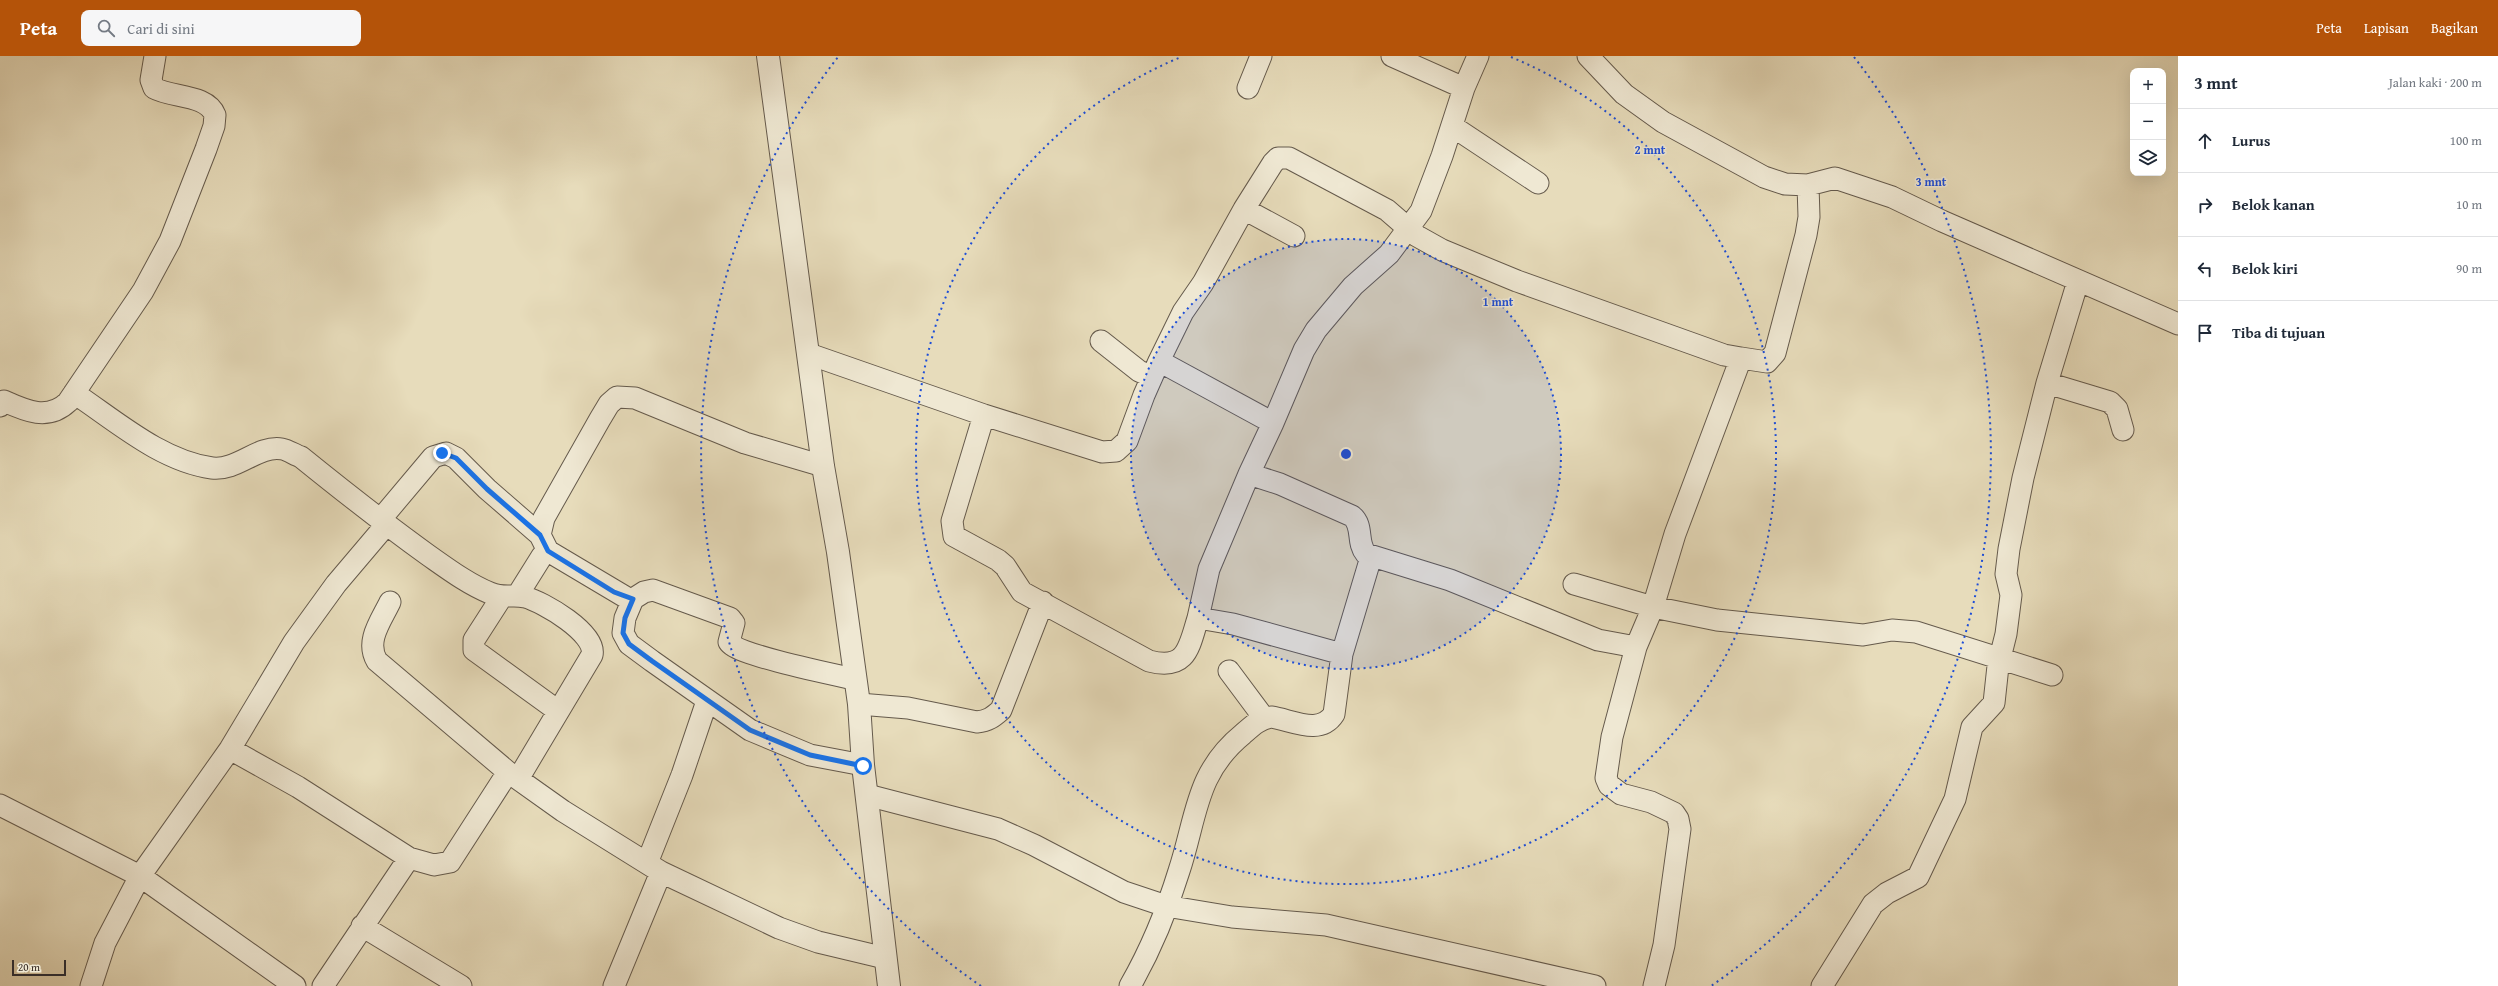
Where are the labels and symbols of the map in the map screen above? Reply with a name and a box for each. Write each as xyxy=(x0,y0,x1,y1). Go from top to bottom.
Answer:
text: 2 mnt xyxy=(1635,141,1666,158)
text: 3 mnt xyxy=(1916,173,1947,190)
text: 1 mnt xyxy=(1483,293,1514,310)
route end xyxy=(433,444,451,462)
centre of rings xyxy=(1339,447,1353,461)
route start xyxy=(854,757,872,775)
scale bar xyxy=(12,958,66,977)

